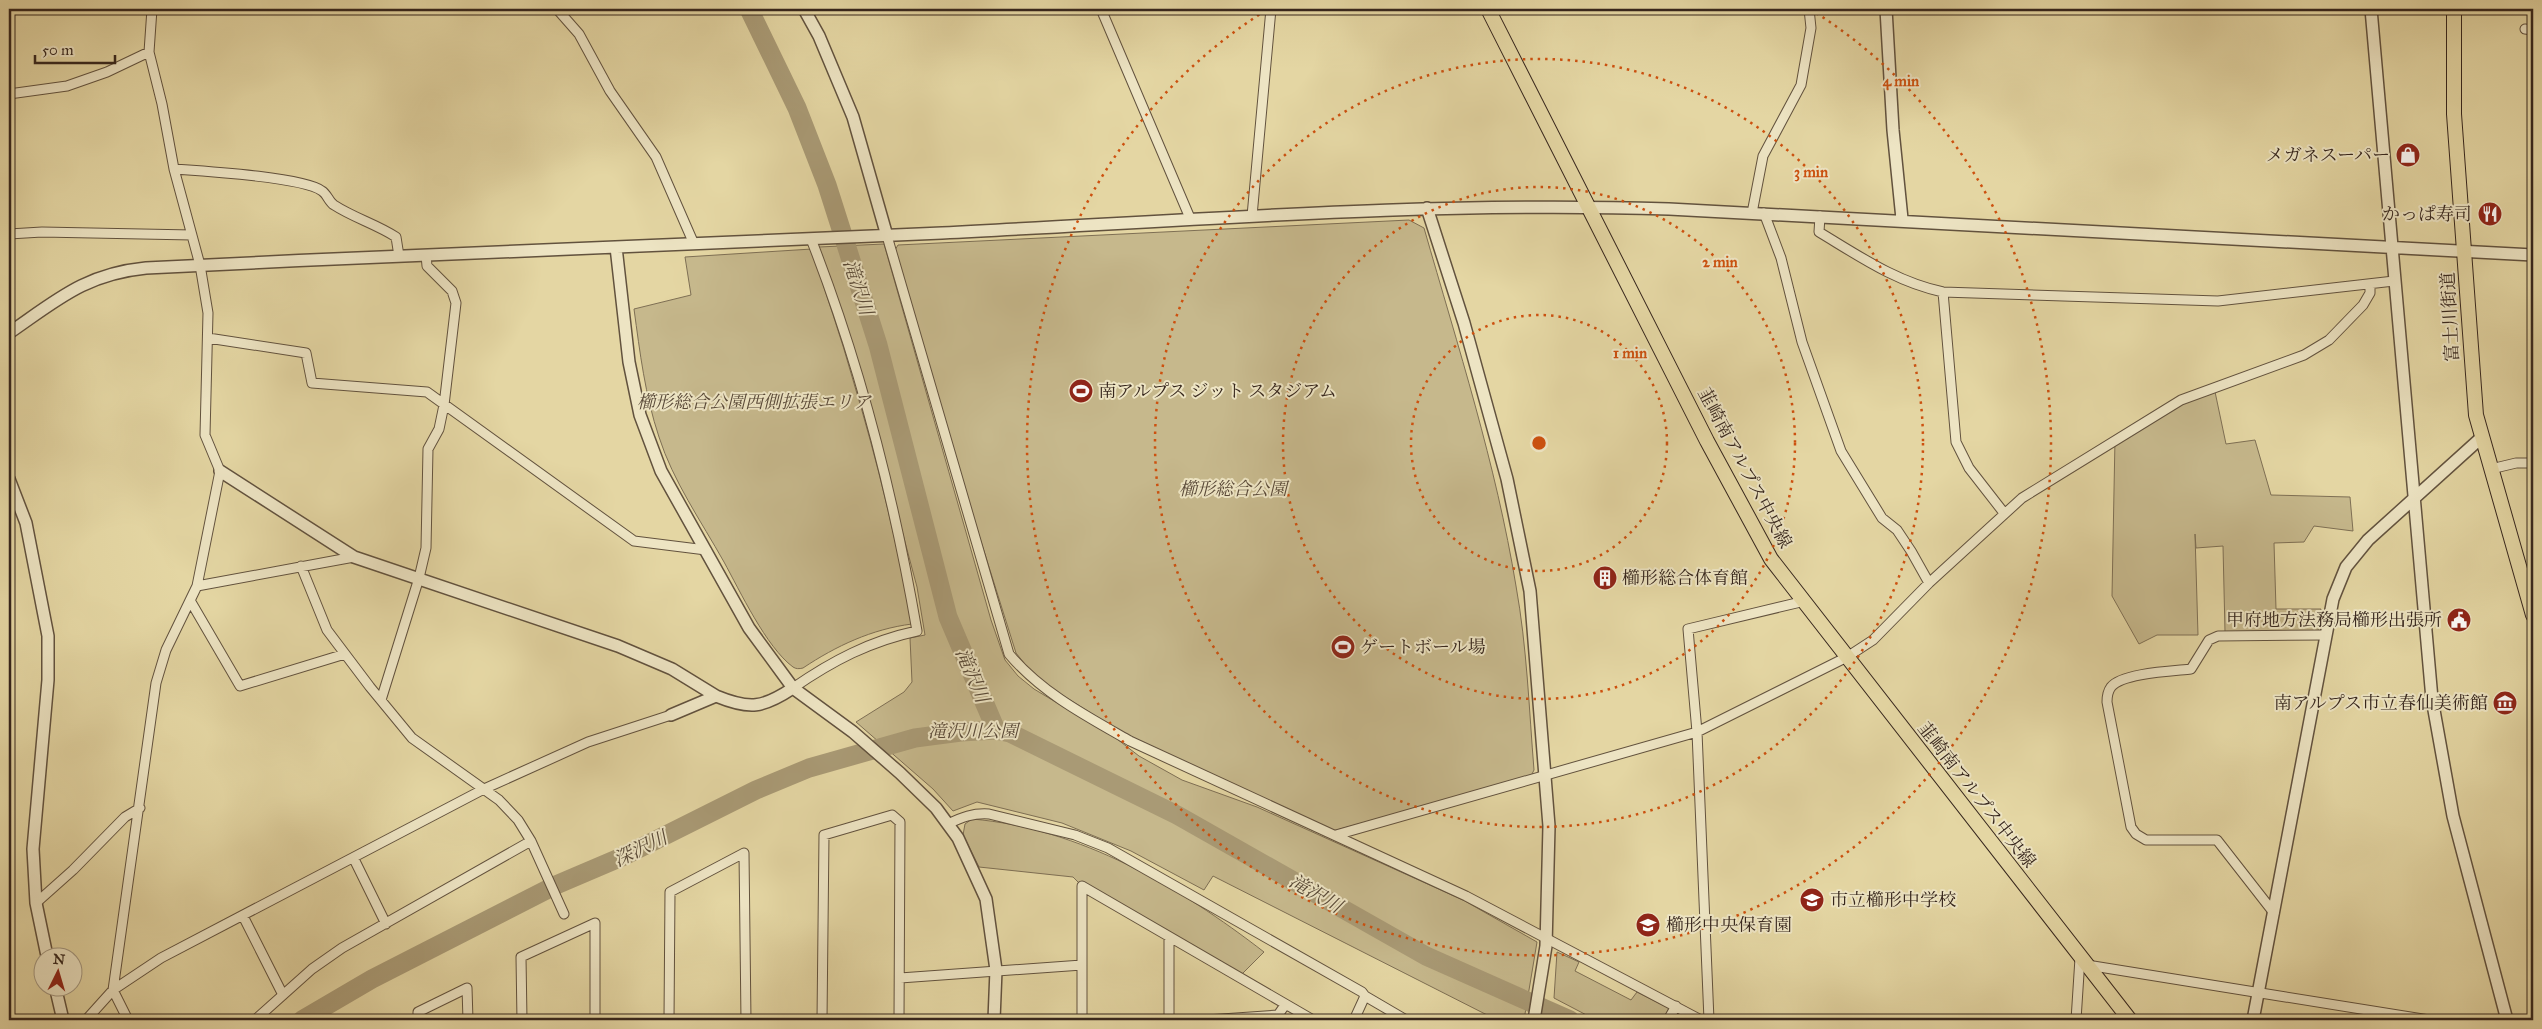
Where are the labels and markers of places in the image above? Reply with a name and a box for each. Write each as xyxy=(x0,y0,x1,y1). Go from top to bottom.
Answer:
shop icon: メガネスーパー xyxy=(2395,142,2421,168)
place label: メガネスーパー xyxy=(2266,144,2390,166)
restaurant icon: かっぱ寿司 xyxy=(2477,201,2503,227)
place label: かっぱ寿司 xyxy=(2382,203,2472,225)
sports icon: 南アルプス ジット スタジアム xyxy=(1068,378,1094,404)
place label: 南アルプス ジット スタジアム xyxy=(1098,380,1337,402)
centre of rings xyxy=(1530,434,1548,452)
building icon: 櫛形総合体育館 xyxy=(1592,565,1618,591)
place label: 櫛形総合体育館 xyxy=(1622,567,1748,589)
public building icon: 甲府地方法務局櫛形出張所 xyxy=(2446,607,2472,633)
place label: 甲府地方法務局櫛形出張所 xyxy=(2226,609,2442,631)
sports icon: ゲートボール場 xyxy=(1330,634,1356,660)
place label: ゲートボール場 xyxy=(1360,636,1486,658)
museum icon: 南アルプス市立春仙美術館 xyxy=(2492,690,2518,716)
place label: 南アルプス市立春仙美術館 xyxy=(2273,692,2488,714)
school or university icon: 市立櫛形中学校 xyxy=(1799,887,1825,913)
place label: 市立櫛形中学校 xyxy=(1830,889,1956,911)
school or university icon: 櫛形中央保育園 xyxy=(1635,912,1661,938)
place label: 櫛形中央保育園 xyxy=(1666,914,1792,936)

